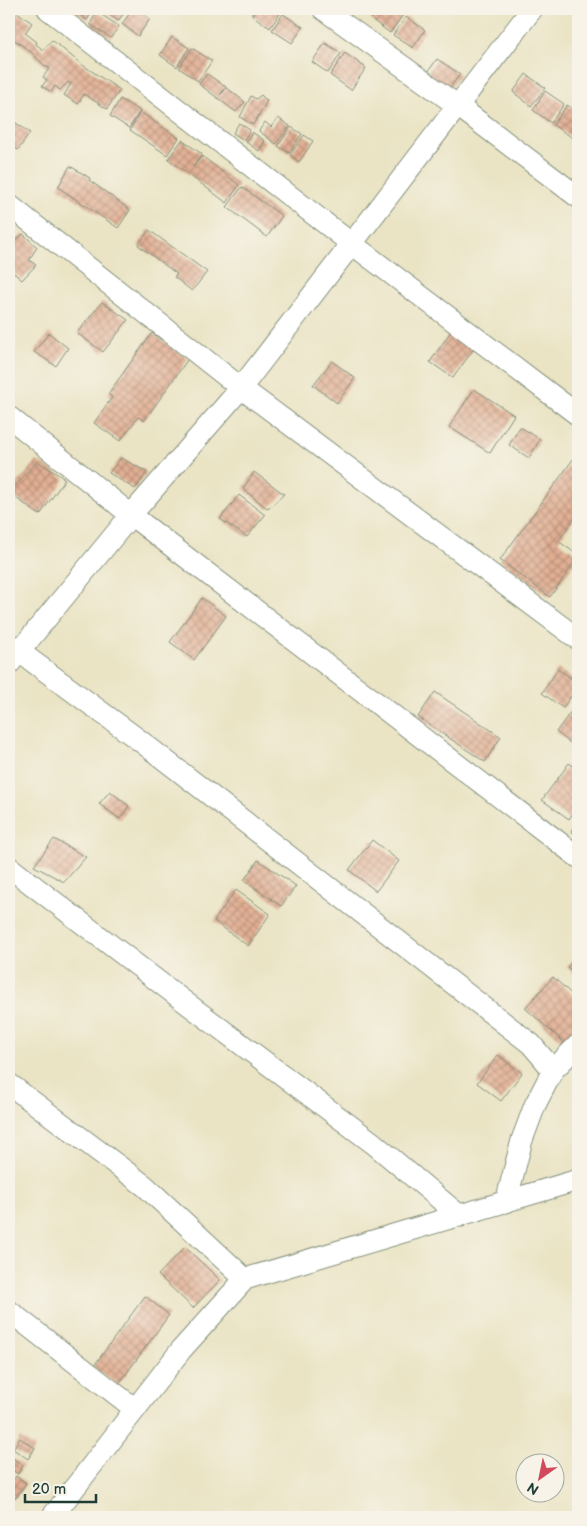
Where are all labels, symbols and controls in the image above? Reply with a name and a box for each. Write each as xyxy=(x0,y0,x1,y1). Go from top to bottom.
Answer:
north arrow xyxy=(514,1454,564,1504)
scale bar xyxy=(25,1471,96,1503)
text: N xyxy=(524,1478,542,1498)
text: 20 m xyxy=(32,1480,66,1499)

